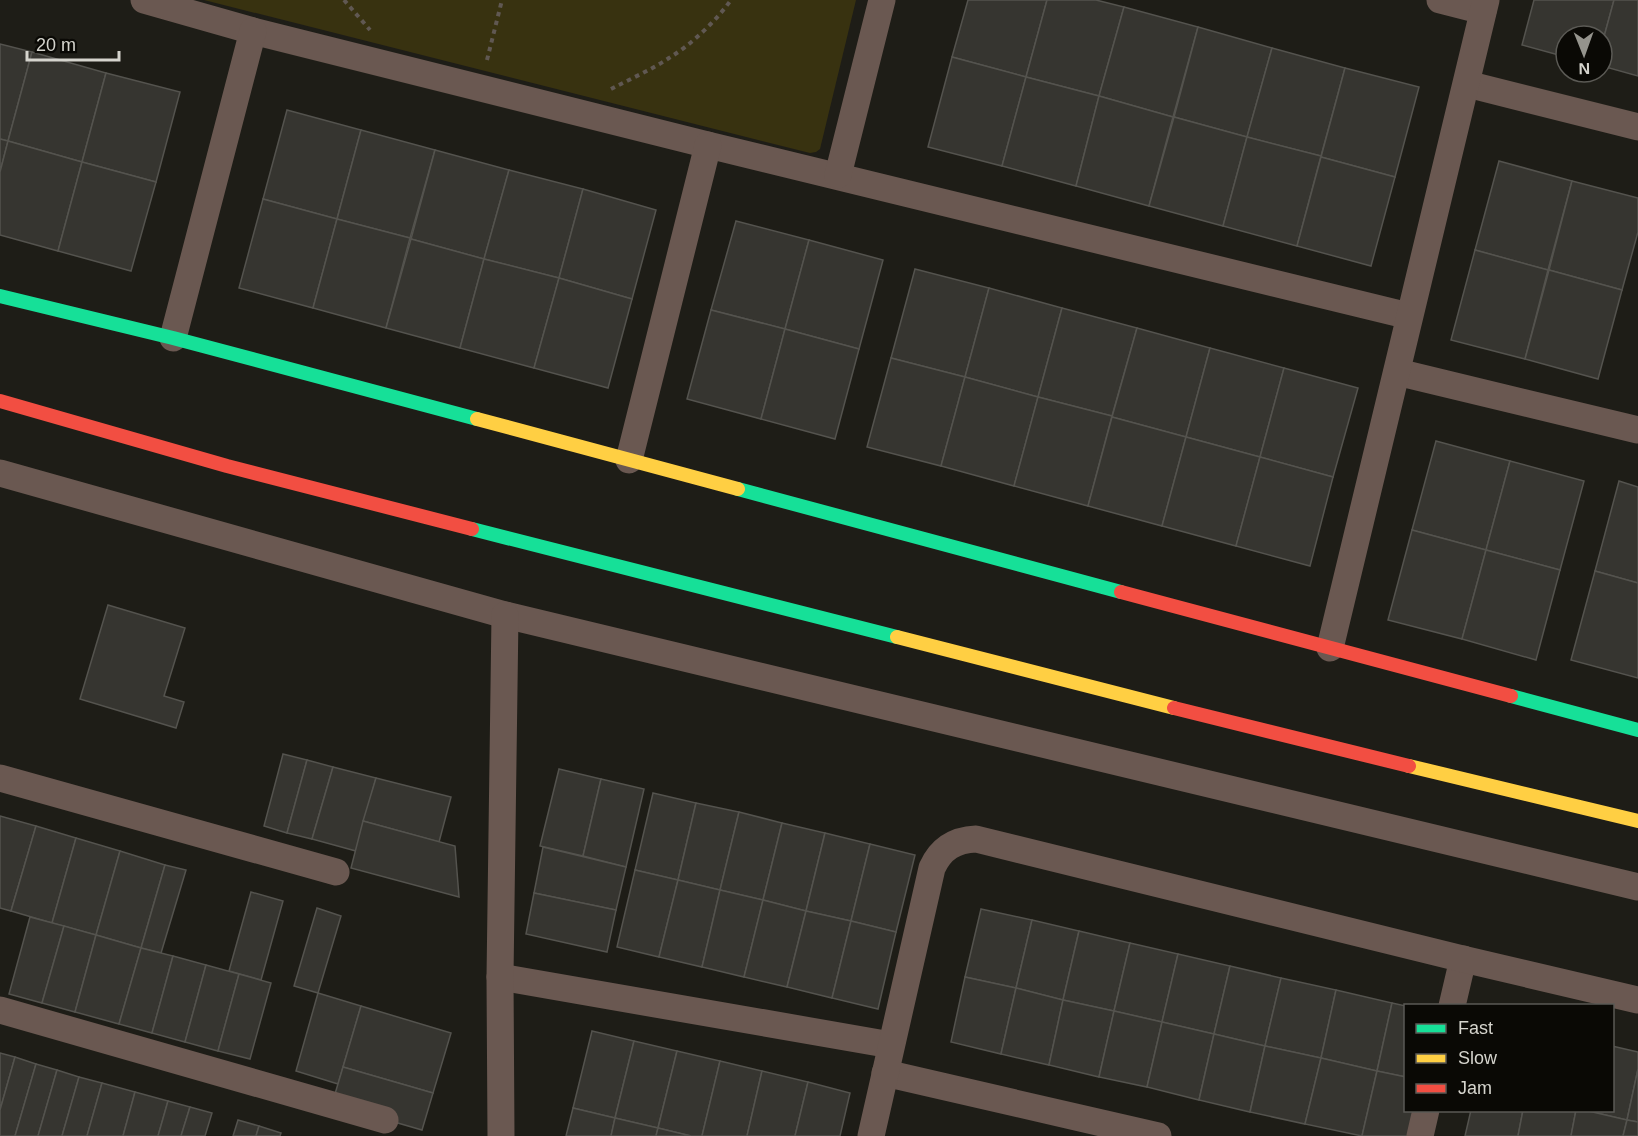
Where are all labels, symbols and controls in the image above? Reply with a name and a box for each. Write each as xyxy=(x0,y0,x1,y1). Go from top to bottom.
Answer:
scale bar xyxy=(27,24,118,62)
north arrow xyxy=(1554,24,1614,84)
text: 20 m xyxy=(36,35,76,55)
text: N xyxy=(1578,60,1590,77)
legend xyxy=(1404,1004,1614,1112)
text: Fast xyxy=(1458,1018,1493,1038)
text: Slow xyxy=(1458,1048,1498,1068)
text: Jam xyxy=(1458,1078,1492,1098)

